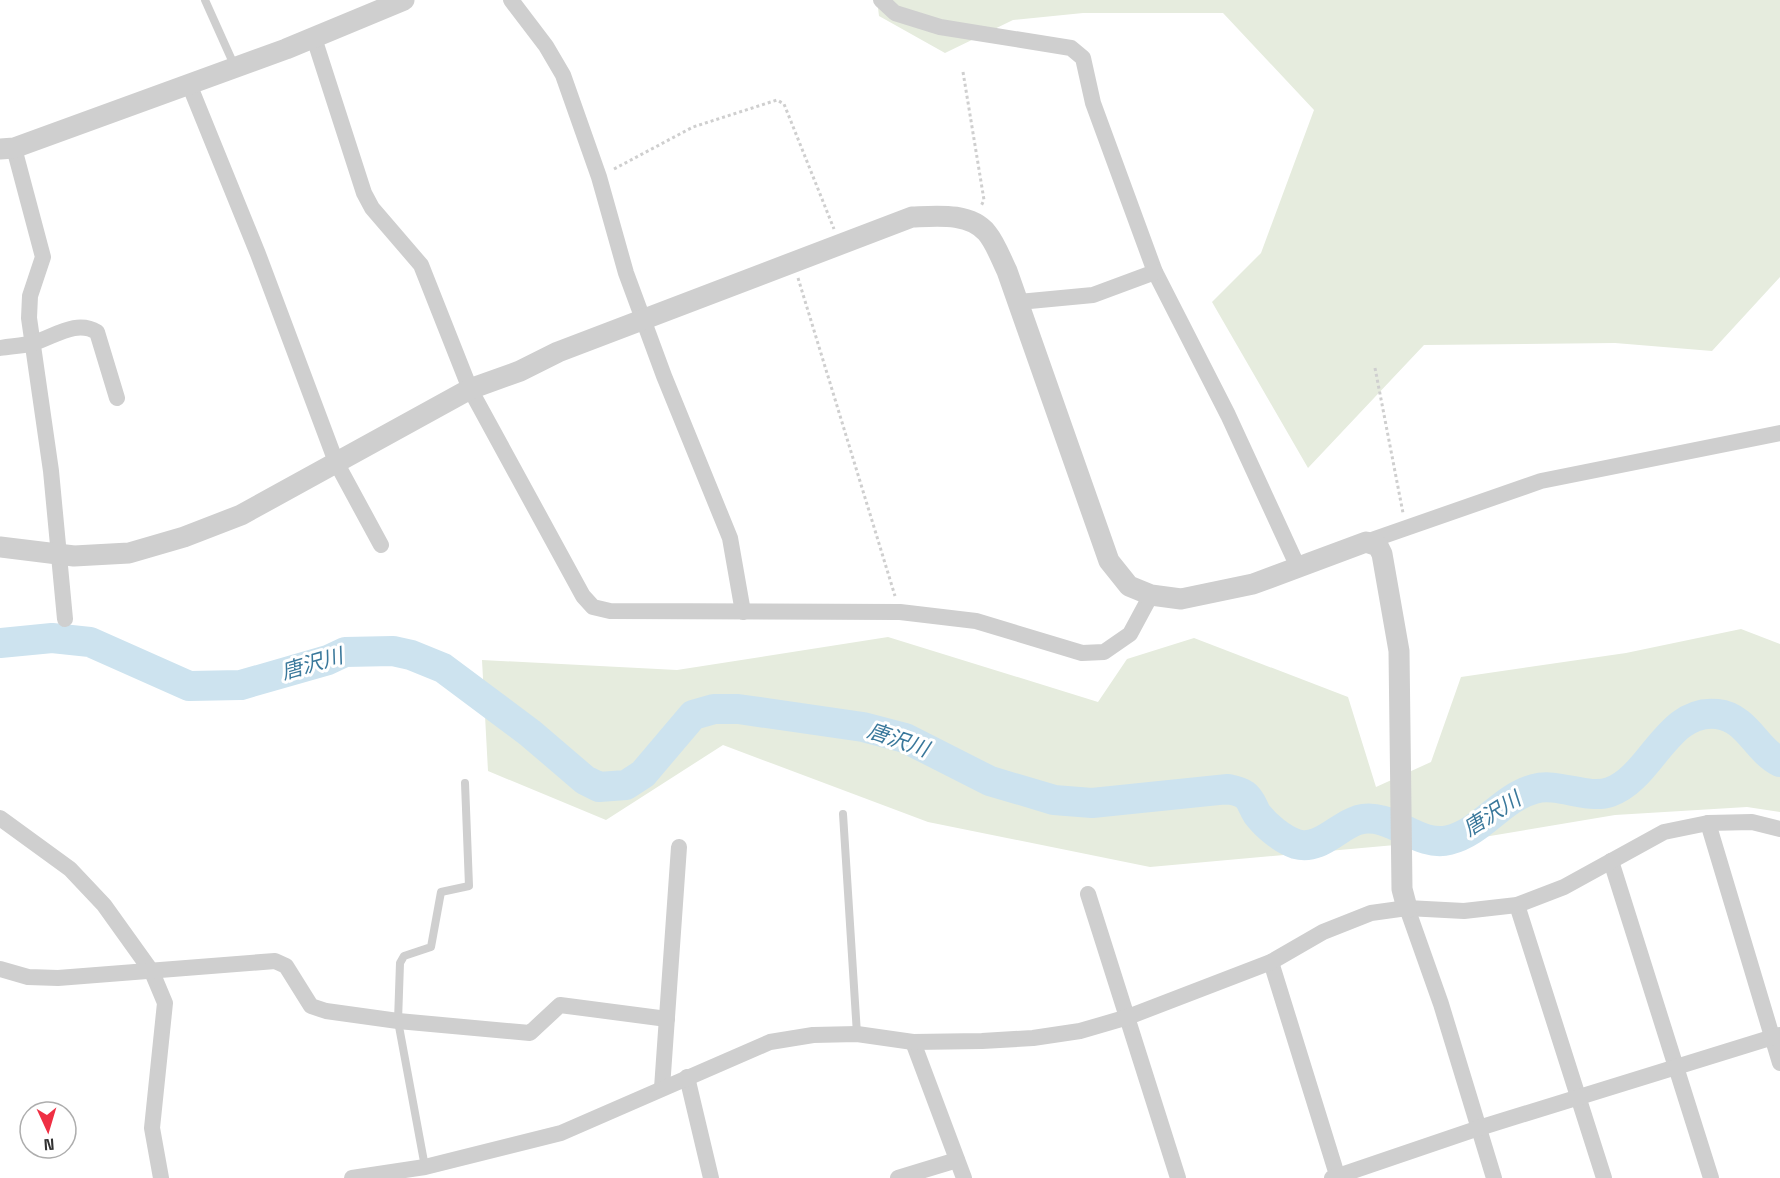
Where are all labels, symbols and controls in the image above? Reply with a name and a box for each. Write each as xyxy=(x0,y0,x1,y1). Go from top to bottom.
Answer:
water label: 唐沢川 xyxy=(278,641,348,685)
water label: 唐沢川 xyxy=(864,717,934,763)
water label: 唐沢川 xyxy=(1458,784,1527,842)
north arrow xyxy=(18,1100,78,1160)
text: N xyxy=(43,1134,55,1155)

